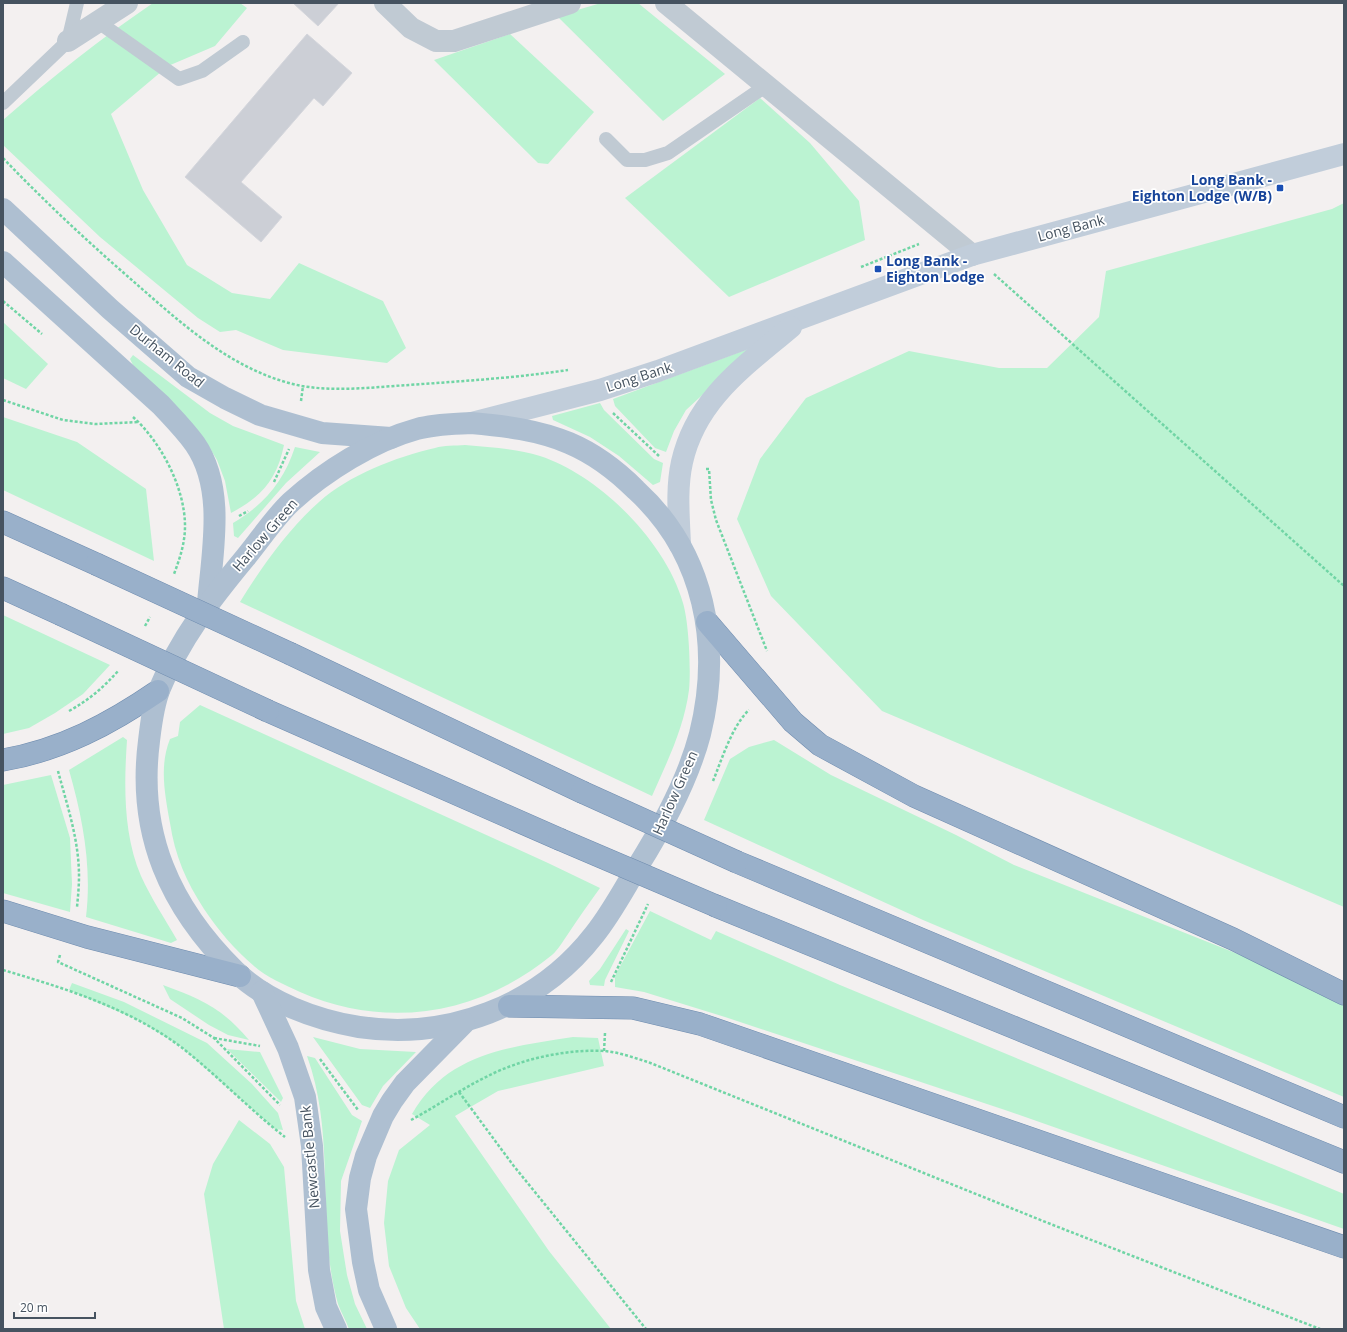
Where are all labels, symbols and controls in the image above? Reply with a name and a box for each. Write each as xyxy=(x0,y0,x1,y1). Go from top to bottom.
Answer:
place label: Long Bank - Eighton Lodge (W/B) xyxy=(1132,170,1272,205)
marker: Long Bank - Eighton Lodge (W/B) xyxy=(1275,183,1285,193)
street label: Long Bank xyxy=(1035,209,1107,246)
place label: Long Bank - Eighton Lodge xyxy=(886,251,984,286)
marker: Long Bank - Eighton Lodge xyxy=(873,264,883,274)
street label: Durham Road xyxy=(126,320,209,392)
street label: Long Bank xyxy=(603,357,675,396)
street label: Harlow Green xyxy=(228,494,301,575)
street label: Harlow Green xyxy=(647,748,702,838)
street label: Newcastle Bank xyxy=(295,1104,323,1209)
scale bar xyxy=(14,1294,95,1320)
text: 20 m xyxy=(20,1299,48,1316)

